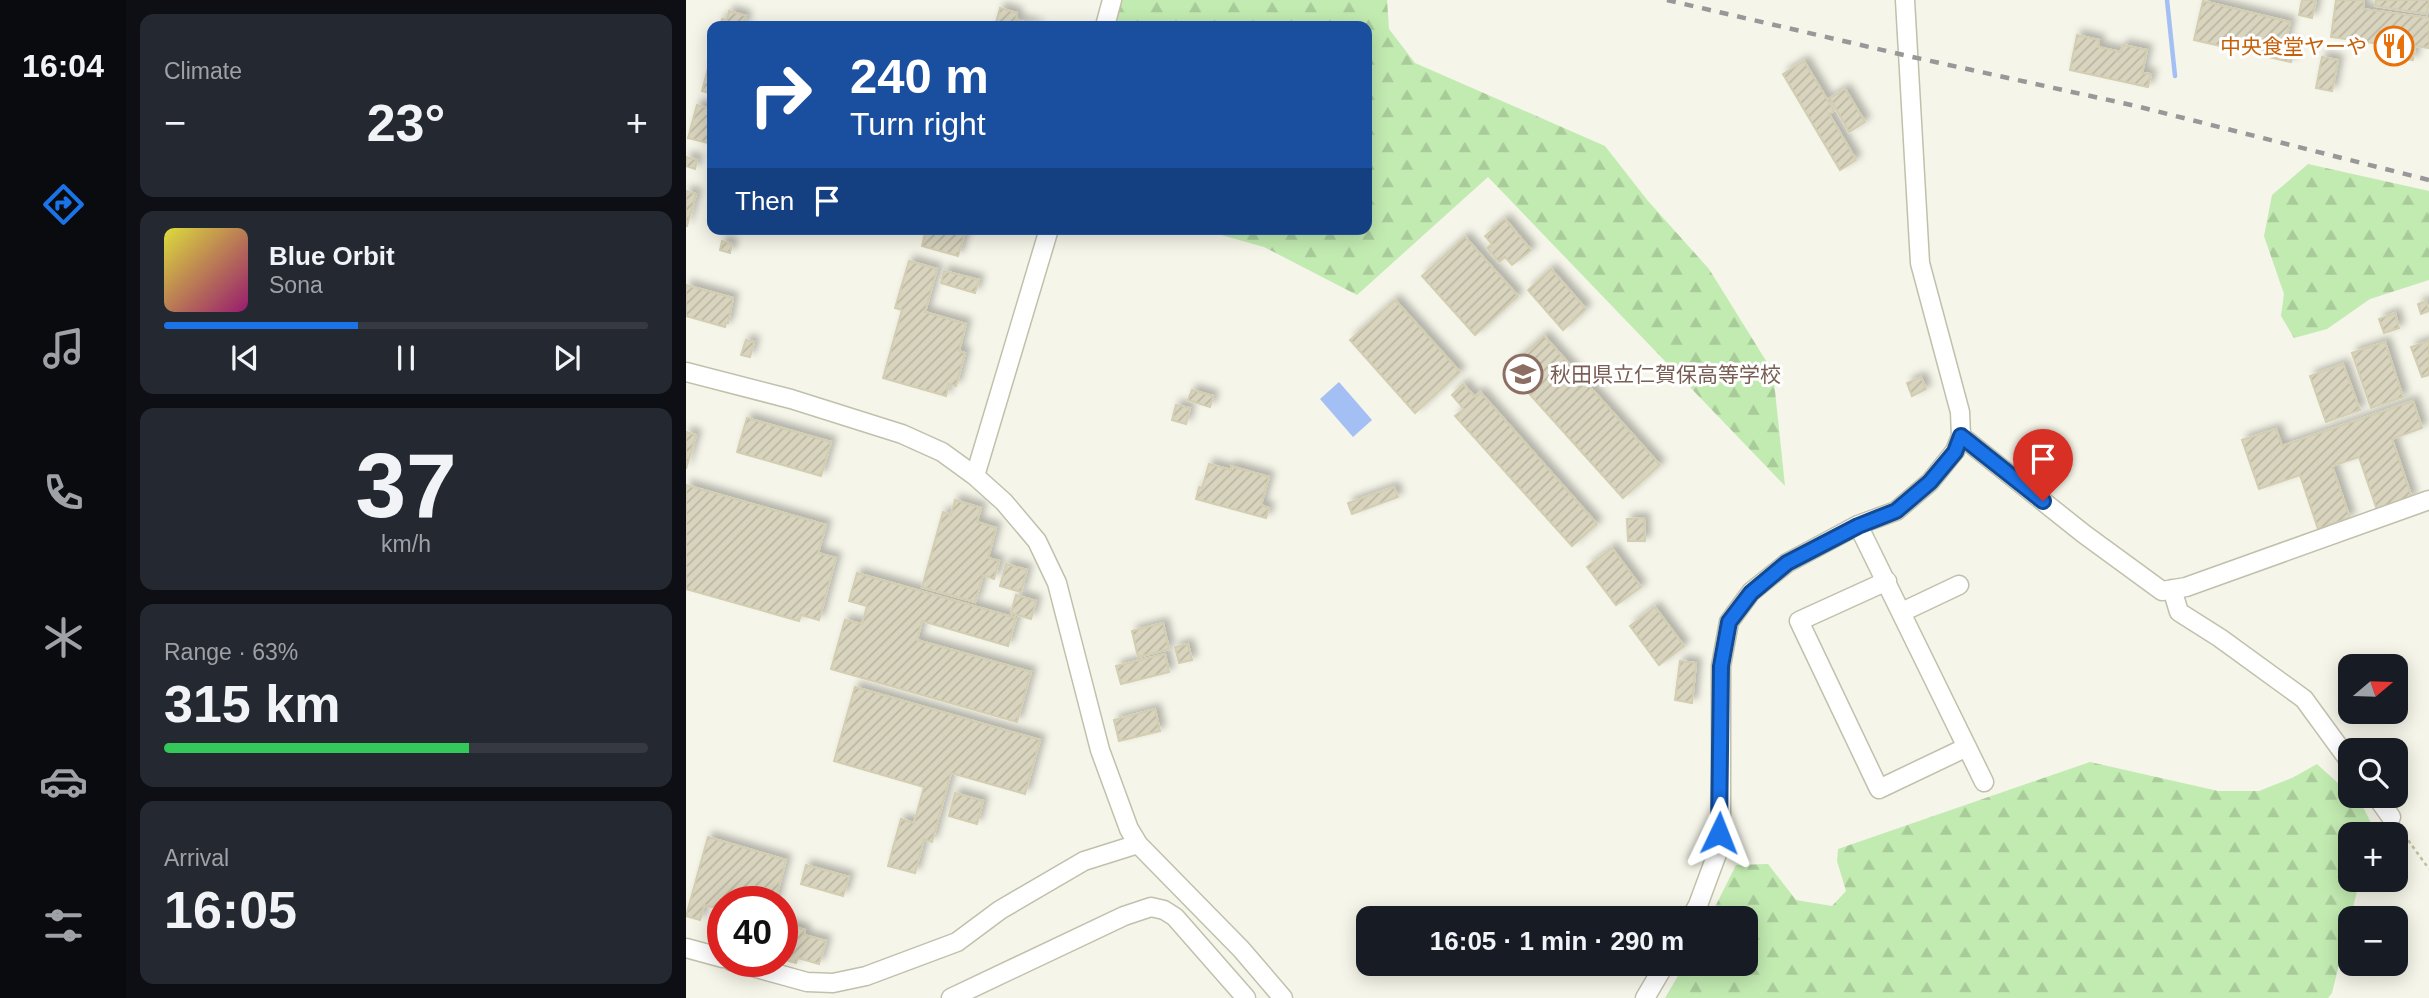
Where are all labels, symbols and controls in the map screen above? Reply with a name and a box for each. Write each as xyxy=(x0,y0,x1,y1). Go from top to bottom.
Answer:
restaurant icon: 中央食堂ヤーや xyxy=(2373,25,2415,67)
place label: 中央食堂ヤーや xyxy=(2220,35,2367,58)
text: 16:04 xyxy=(22,48,104,84)
icon: right xyxy=(735,49,826,140)
text: 240 m xyxy=(850,49,989,103)
text: Climate xyxy=(164,58,242,84)
text: 23° xyxy=(367,94,445,152)
text: − xyxy=(164,102,186,144)
text: + xyxy=(626,102,648,144)
text: Turn right xyxy=(850,106,986,142)
icon: directions xyxy=(39,180,88,229)
icon: arrive xyxy=(808,182,846,220)
text: Then xyxy=(735,186,794,216)
text: Blue Orbit xyxy=(269,241,395,271)
text: Sona xyxy=(269,272,323,298)
icon: music xyxy=(39,324,88,373)
icon: previous xyxy=(226,339,264,377)
icon: pause xyxy=(387,339,425,377)
icon: next xyxy=(548,339,586,377)
school or university icon: 秋田県立仁賀保高等学校 xyxy=(1502,353,1544,395)
place label: 秋田県立仁賀保高等学校 xyxy=(1550,363,1781,386)
pin xyxy=(2013,429,2073,501)
text: 37 xyxy=(355,435,457,536)
icon: arrive xyxy=(2024,440,2062,478)
icon: phone xyxy=(39,468,88,517)
text: km/h xyxy=(381,531,431,557)
icon: climate xyxy=(39,613,88,662)
text: Range · 63% xyxy=(164,639,298,665)
north arrow xyxy=(2338,654,2408,724)
map controls xyxy=(2338,654,2408,976)
text: 315 km xyxy=(164,675,340,733)
button: search xyxy=(2338,738,2408,808)
icon: car xyxy=(39,757,88,806)
position arrow xyxy=(1682,796,1756,870)
button: + xyxy=(2338,822,2408,892)
text: Arrival xyxy=(164,845,229,871)
text: 16:05 xyxy=(164,881,297,939)
speed limit sign: 40 xyxy=(707,886,798,977)
icon: filters xyxy=(39,901,88,950)
button: − xyxy=(2338,906,2408,976)
text: 16:05 · 1 min · 290 m xyxy=(1430,926,1684,956)

